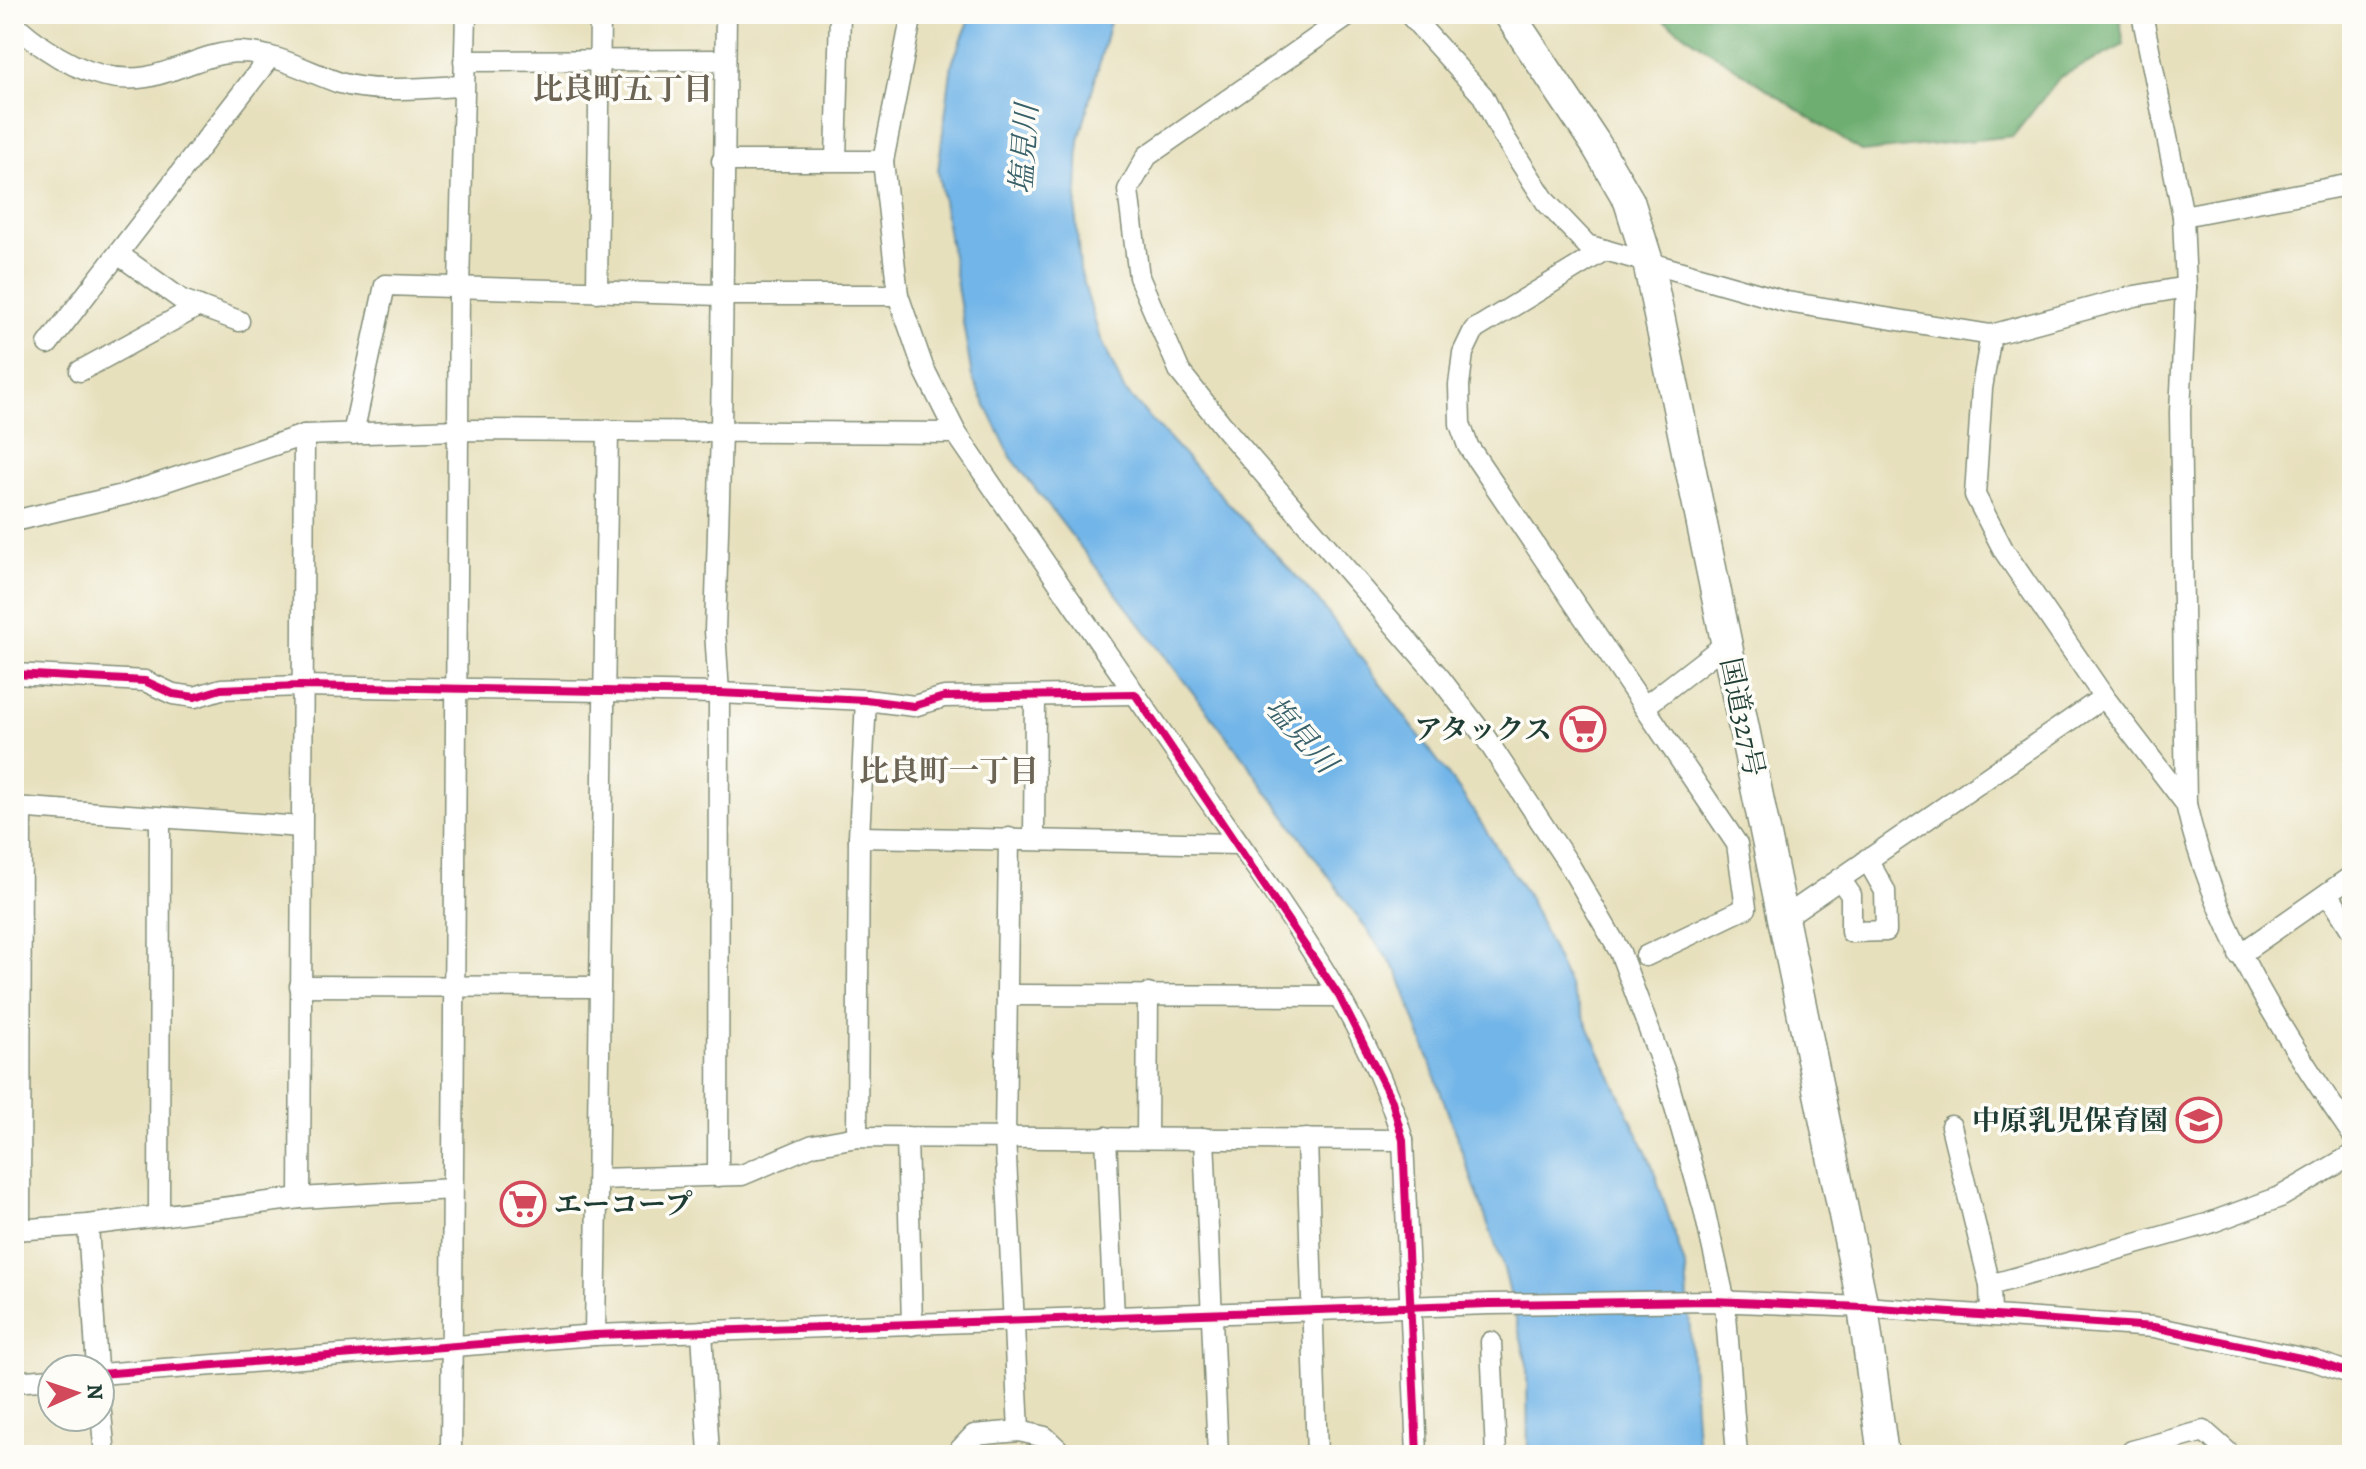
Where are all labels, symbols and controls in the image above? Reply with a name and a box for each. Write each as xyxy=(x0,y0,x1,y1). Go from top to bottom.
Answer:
district label: 比良町五丁目 xyxy=(533,69,713,109)
water label: 塩見川 xyxy=(1001,100,1047,195)
street label: 国道327号 xyxy=(1711,654,1773,780)
water label: 塩見川 xyxy=(1256,688,1348,784)
supermarket icon: アタックス xyxy=(1559,705,1607,753)
place label: アタックス xyxy=(1414,711,1552,749)
district label: 比良町一丁目 xyxy=(859,751,1039,791)
school or university icon: 中原乳児保育園 xyxy=(2175,1096,2223,1144)
place label: 中原乳児保育園 xyxy=(1972,1102,2168,1140)
supermarket icon: エーコープ xyxy=(499,1180,547,1228)
place label: エーコープ xyxy=(554,1186,693,1224)
north arrow xyxy=(36,1353,116,1433)
text: N xyxy=(80,1383,110,1401)

